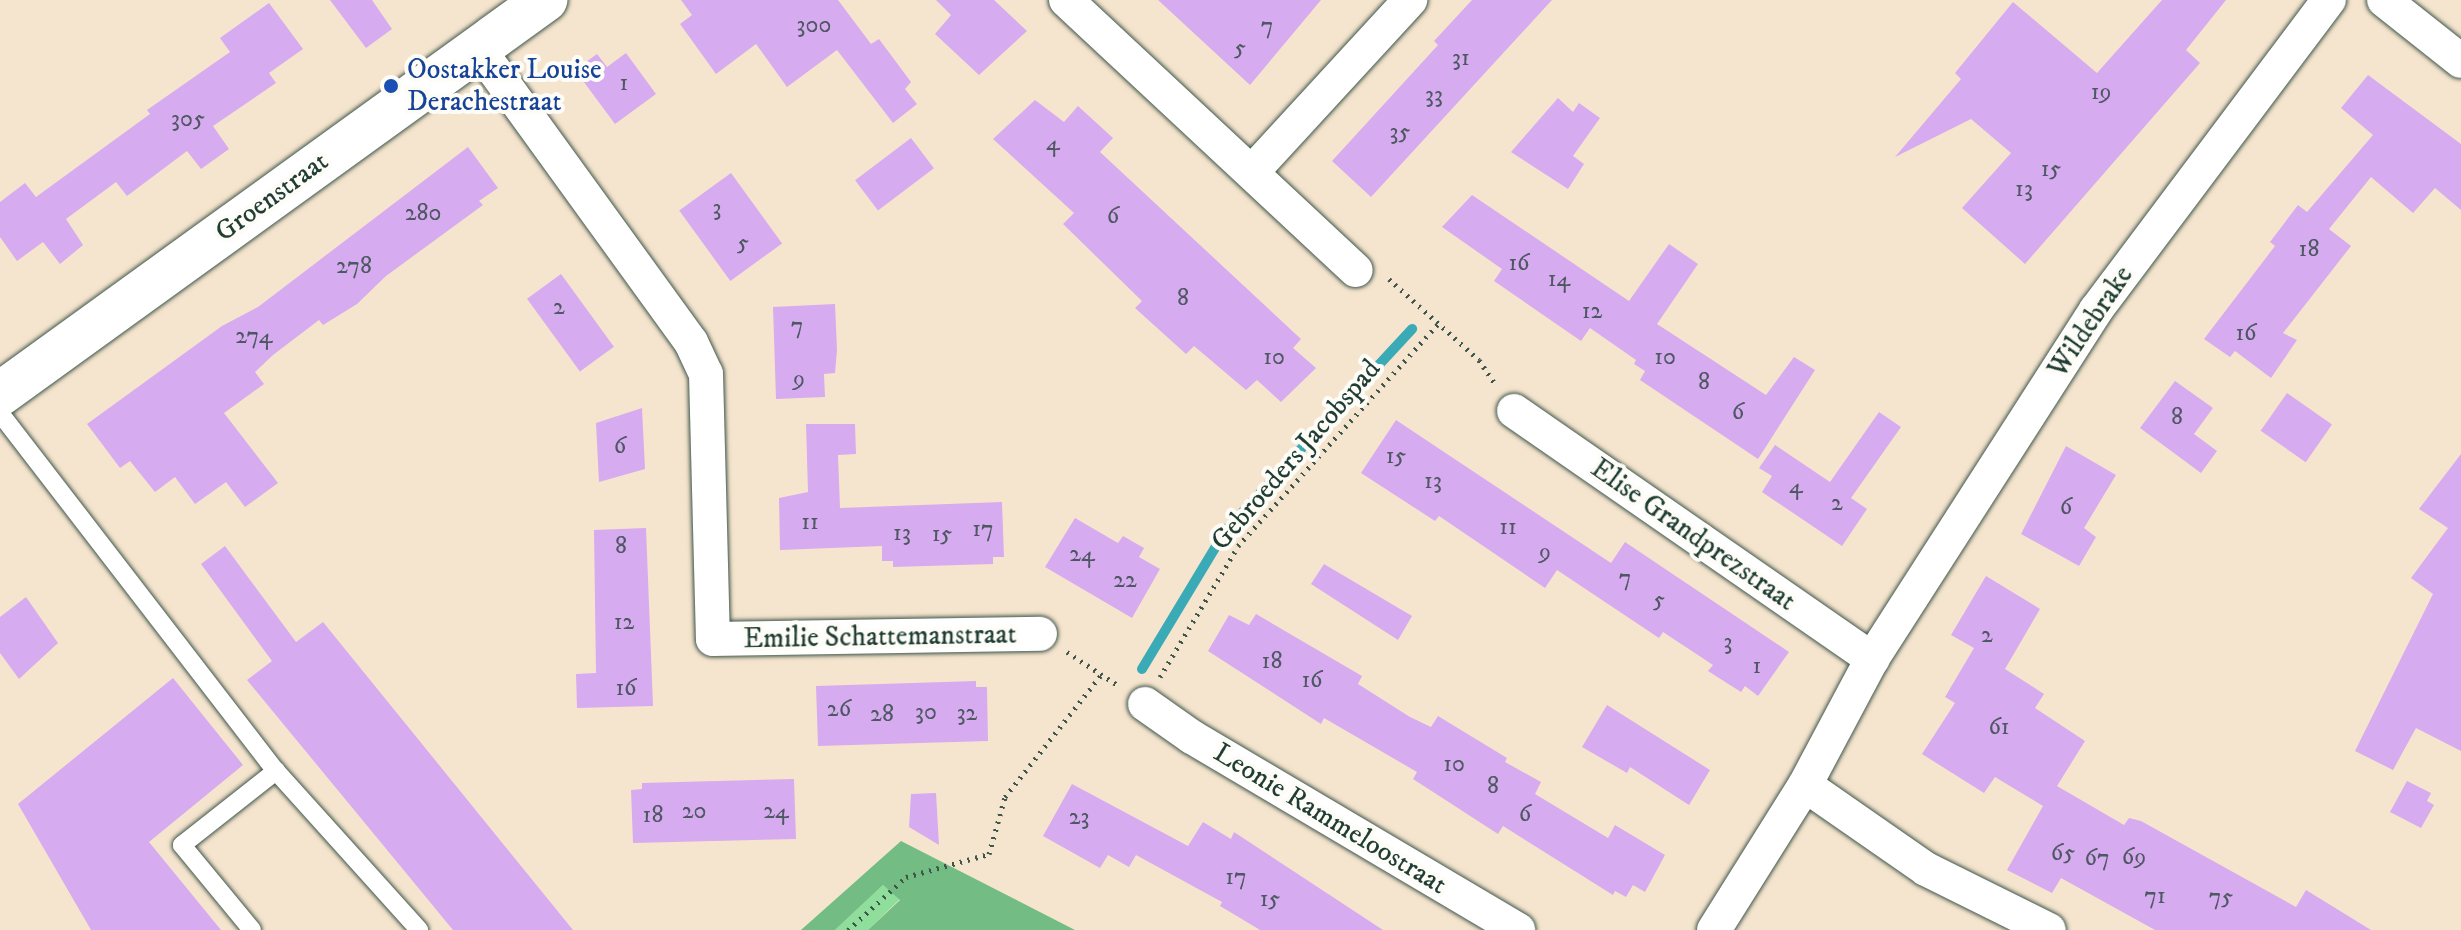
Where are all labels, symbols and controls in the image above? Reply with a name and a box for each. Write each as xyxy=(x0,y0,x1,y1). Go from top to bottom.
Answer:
house number: 300 xyxy=(797,12,831,40)
house number: 7 xyxy=(1261,13,1273,41)
house number: 5 xyxy=(1234,35,1246,63)
house number: 31 xyxy=(1452,45,1470,73)
place label: Oostakker Louise Derachestraat xyxy=(407,53,602,119)
house number: 1 xyxy=(620,70,628,98)
marker: Oostakker Louise Derachestraat xyxy=(382,77,400,95)
house number: 19 xyxy=(2091,79,2111,107)
house number: 33 xyxy=(1425,82,1443,110)
house number: 305 xyxy=(171,106,205,134)
house number: 35 xyxy=(1390,119,1410,147)
house number: 4 xyxy=(1046,130,1060,158)
street label: Groenstraat xyxy=(209,145,335,249)
house number: 15 xyxy=(2041,156,2061,184)
house number: 13 xyxy=(2015,176,2033,204)
house number: 3 xyxy=(713,195,721,223)
house number: 280 xyxy=(405,200,441,228)
house number: 6 xyxy=(1107,203,1119,231)
house number: 5 xyxy=(737,230,749,258)
house number: 18 xyxy=(2299,236,2319,264)
house number: 16 xyxy=(1508,250,1530,278)
house number: 278 xyxy=(336,253,372,281)
street label: Wildebrake xyxy=(2041,260,2141,384)
house number: 14 xyxy=(1548,266,1570,294)
house number: 8 xyxy=(1177,285,1189,313)
house number: 2 xyxy=(553,294,565,322)
house number: 12 xyxy=(1582,298,1602,326)
house number: 7 xyxy=(791,313,803,341)
house number: 16 xyxy=(2235,320,2257,348)
house number: 274 xyxy=(235,323,273,351)
house number: 10 xyxy=(1263,344,1285,372)
house number: 10 xyxy=(1654,344,1676,372)
street label: Gebroeders Jacobspad xyxy=(1204,353,1388,557)
house number: 9 xyxy=(793,366,805,394)
house number: 8 xyxy=(1698,369,1710,397)
house number: 6 xyxy=(1732,399,1744,427)
house number: 8 xyxy=(2171,404,2183,432)
house number: 6 xyxy=(614,433,626,461)
house number: 15 xyxy=(1386,443,1406,471)
street label: Elise Grandprezstraat xyxy=(1584,452,1802,618)
house number: 13 xyxy=(1424,468,1442,496)
house number: 4 xyxy=(1789,473,1803,501)
house number: 2 xyxy=(1831,490,1843,518)
house number: 6 xyxy=(2060,494,2072,522)
house number: 11 xyxy=(801,509,819,537)
house number: 11 xyxy=(1499,514,1517,542)
house number: 17 xyxy=(972,516,994,544)
house number: 13 xyxy=(893,520,911,548)
house number: 15 xyxy=(932,521,952,549)
house number: 8 xyxy=(615,533,627,561)
house number: 9 xyxy=(1539,539,1551,567)
house number: 24 xyxy=(1069,541,1095,569)
house number: 7 xyxy=(1619,565,1631,593)
house number: 22 xyxy=(1113,567,1137,595)
house number: 5 xyxy=(1653,587,1665,615)
house number: 12 xyxy=(614,609,634,637)
street label: Emilie Schattemanstraat xyxy=(743,618,1017,656)
house number: 2 xyxy=(1981,622,1993,650)
house number: 3 xyxy=(1724,629,1732,657)
house number: 18 xyxy=(1262,648,1282,676)
house number: 1 xyxy=(1753,653,1761,681)
house number: 16 xyxy=(1301,667,1323,695)
house number: 16 xyxy=(615,675,637,703)
house number: 26 xyxy=(827,696,851,724)
house number: 30 xyxy=(915,699,937,727)
house number: 32 xyxy=(957,700,977,728)
house number: 28 xyxy=(870,701,894,729)
house number: 61 xyxy=(1988,714,2010,742)
street label: Leonie Rammeloostraat xyxy=(1207,736,1453,902)
house number: 10 xyxy=(1443,751,1465,779)
house number: 8 xyxy=(1487,773,1499,801)
house number: 20 xyxy=(682,798,706,826)
house number: 24 xyxy=(763,798,789,826)
house number: 6 xyxy=(1519,801,1531,829)
house number: 18 xyxy=(643,802,663,830)
house number: 23 xyxy=(1069,804,1089,832)
house number: 65 xyxy=(2051,840,2075,868)
house number: 69 xyxy=(2122,844,2146,872)
house number: 67 xyxy=(2084,845,2110,873)
house number: 17 xyxy=(1225,864,1247,892)
house number: 71 xyxy=(2144,883,2166,911)
house number: 75 xyxy=(2209,884,2233,912)
house number: 15 xyxy=(1260,886,1280,914)

